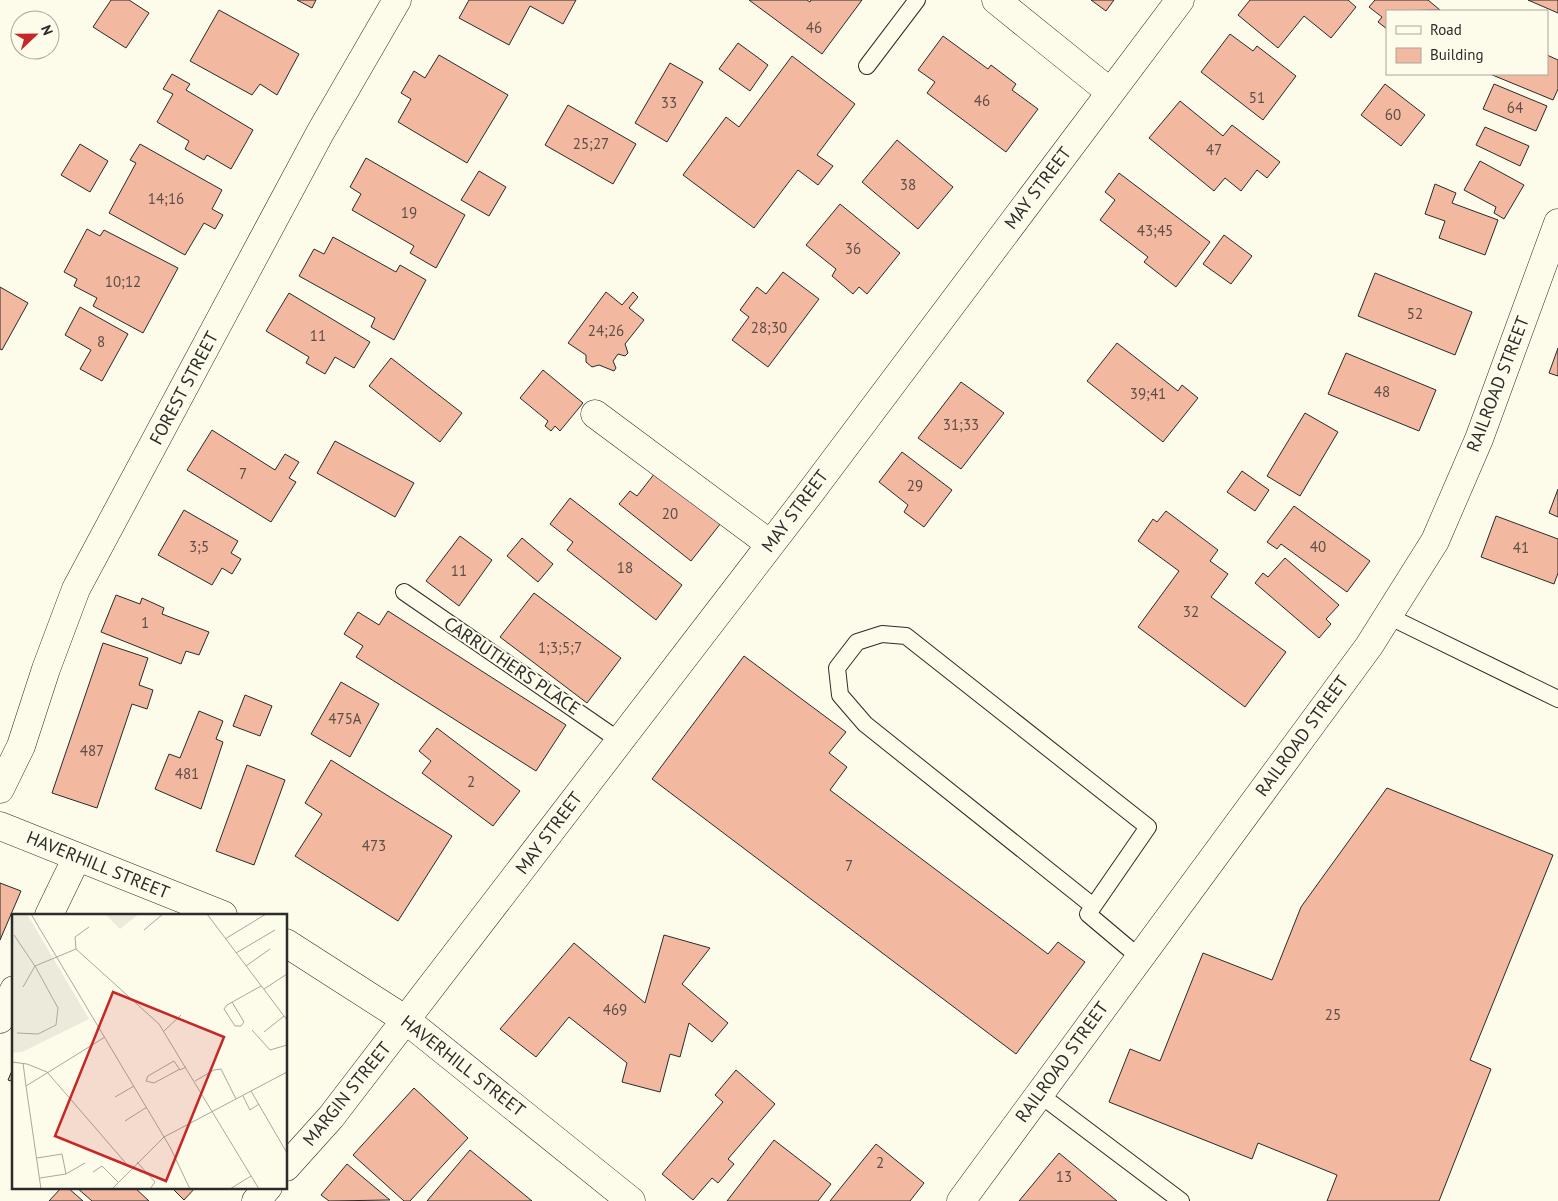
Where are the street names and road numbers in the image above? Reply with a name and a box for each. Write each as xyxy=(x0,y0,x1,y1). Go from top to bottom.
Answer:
street label: MAY STREET xyxy=(999,142,1076,234)
street label: RAILROAD STREET xyxy=(1461,313,1534,455)
street label: FOREST STREET xyxy=(144,327,223,448)
street label: MAY STREET xyxy=(756,465,833,557)
street label: CARRUTHERS PLACE xyxy=(440,611,585,720)
street label: RAILROAD STREET xyxy=(1250,671,1353,801)
street label: MAY STREET xyxy=(510,787,587,879)
street label: HAVERHILL STREET xyxy=(23,825,173,904)
street label: RAILROAD STREET xyxy=(1010,997,1113,1127)
street label: HAVERHILL STREET xyxy=(396,1010,530,1121)
street label: MARGIN STREET xyxy=(298,1037,396,1150)

